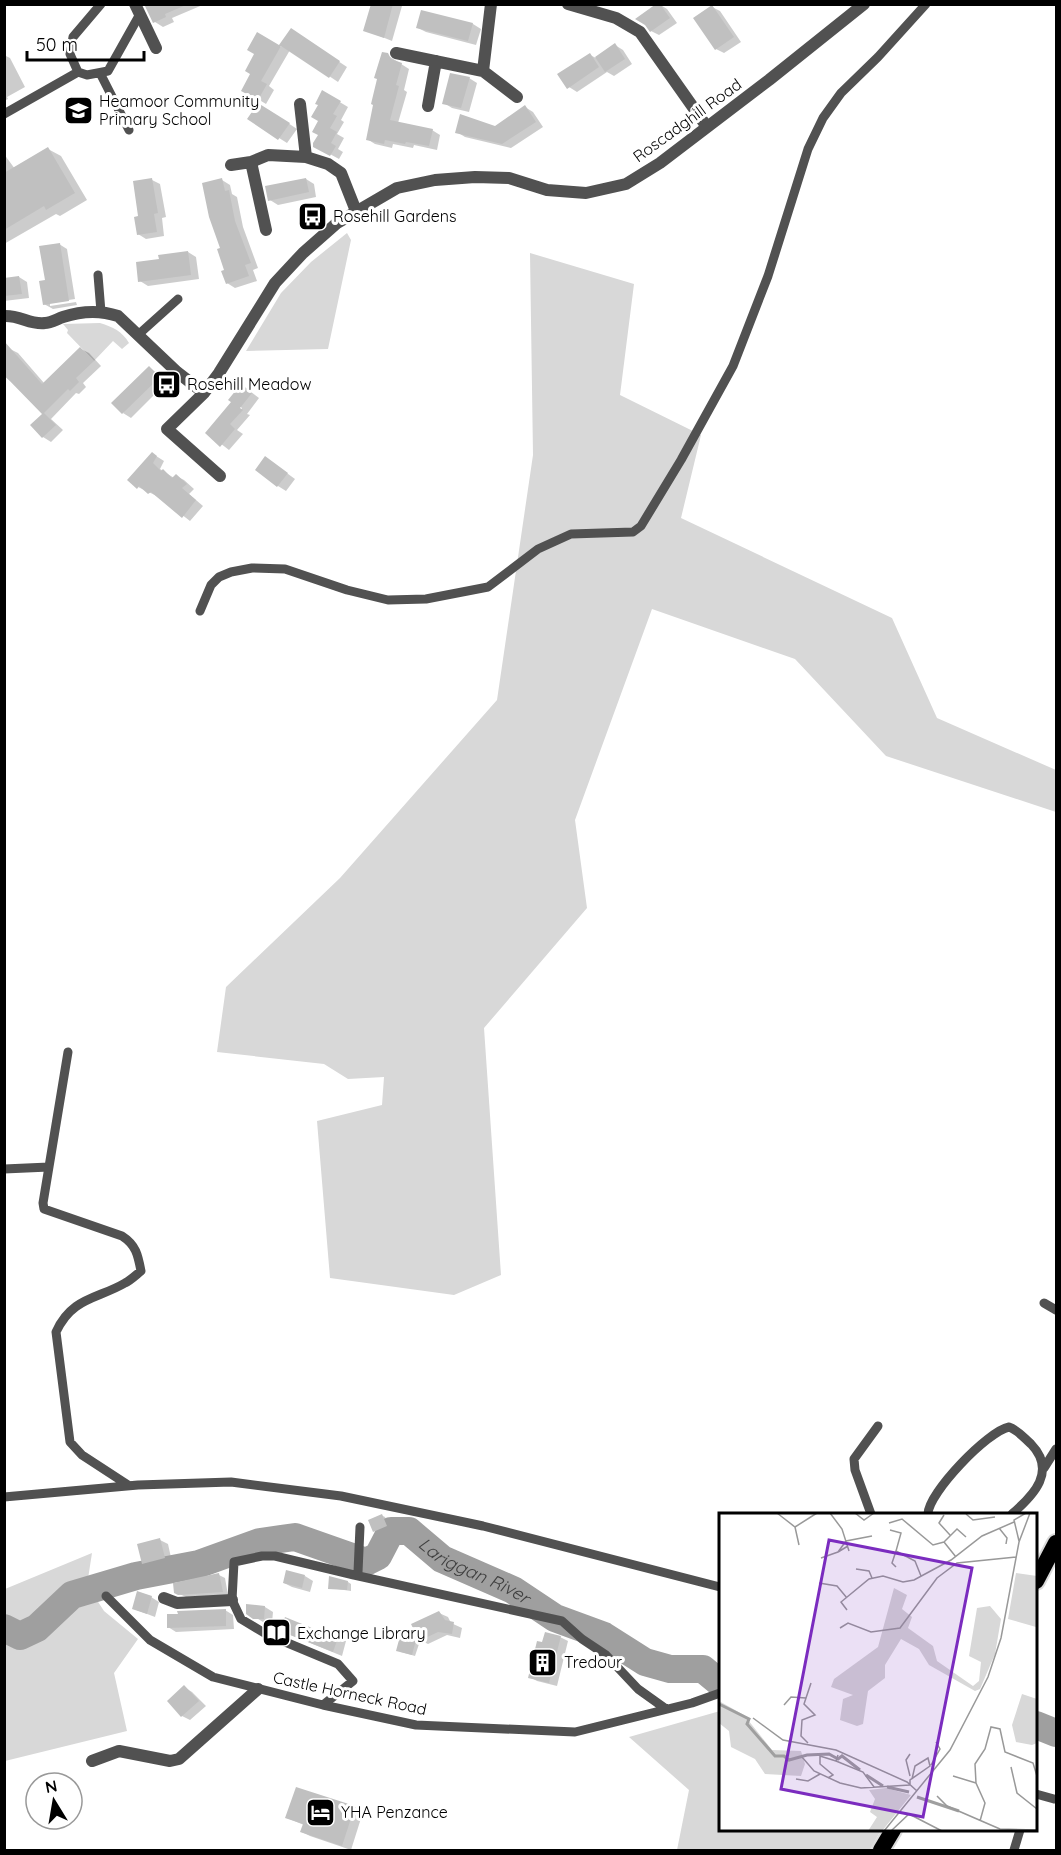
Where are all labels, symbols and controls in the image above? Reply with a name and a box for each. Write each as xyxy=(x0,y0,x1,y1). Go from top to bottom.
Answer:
scale bar xyxy=(27,24,144,62)
text: 50 m xyxy=(36,33,78,56)
street label: Roscadghill Road xyxy=(629,74,745,166)
place label: Heamoor Community Primary School xyxy=(99,91,259,129)
school or university icon: Heamoor Community Primary School xyxy=(62,94,94,126)
bus stop icon: Rosehill Gardens xyxy=(296,200,328,232)
place label: Rosehill Gardens xyxy=(333,206,456,226)
bus stop icon: Rosehill Meadow xyxy=(150,368,182,400)
place label: Rosehill Meadow xyxy=(187,374,312,394)
inset map xyxy=(719,1513,1037,1831)
water label: Lariggan River xyxy=(414,1532,536,1610)
library icon: Exchange Library xyxy=(260,1617,292,1649)
place label: Exchange Library xyxy=(297,1623,426,1643)
building icon: Tredour xyxy=(527,1646,559,1678)
place label: Tredour xyxy=(564,1652,622,1672)
street label: Castle Horneck Road xyxy=(271,1667,429,1719)
north arrow xyxy=(24,1771,84,1831)
text: N xyxy=(43,1775,59,1797)
hotel icon: YHA Penzance xyxy=(304,1796,336,1828)
place label: YHA Penzance xyxy=(341,1802,448,1822)

